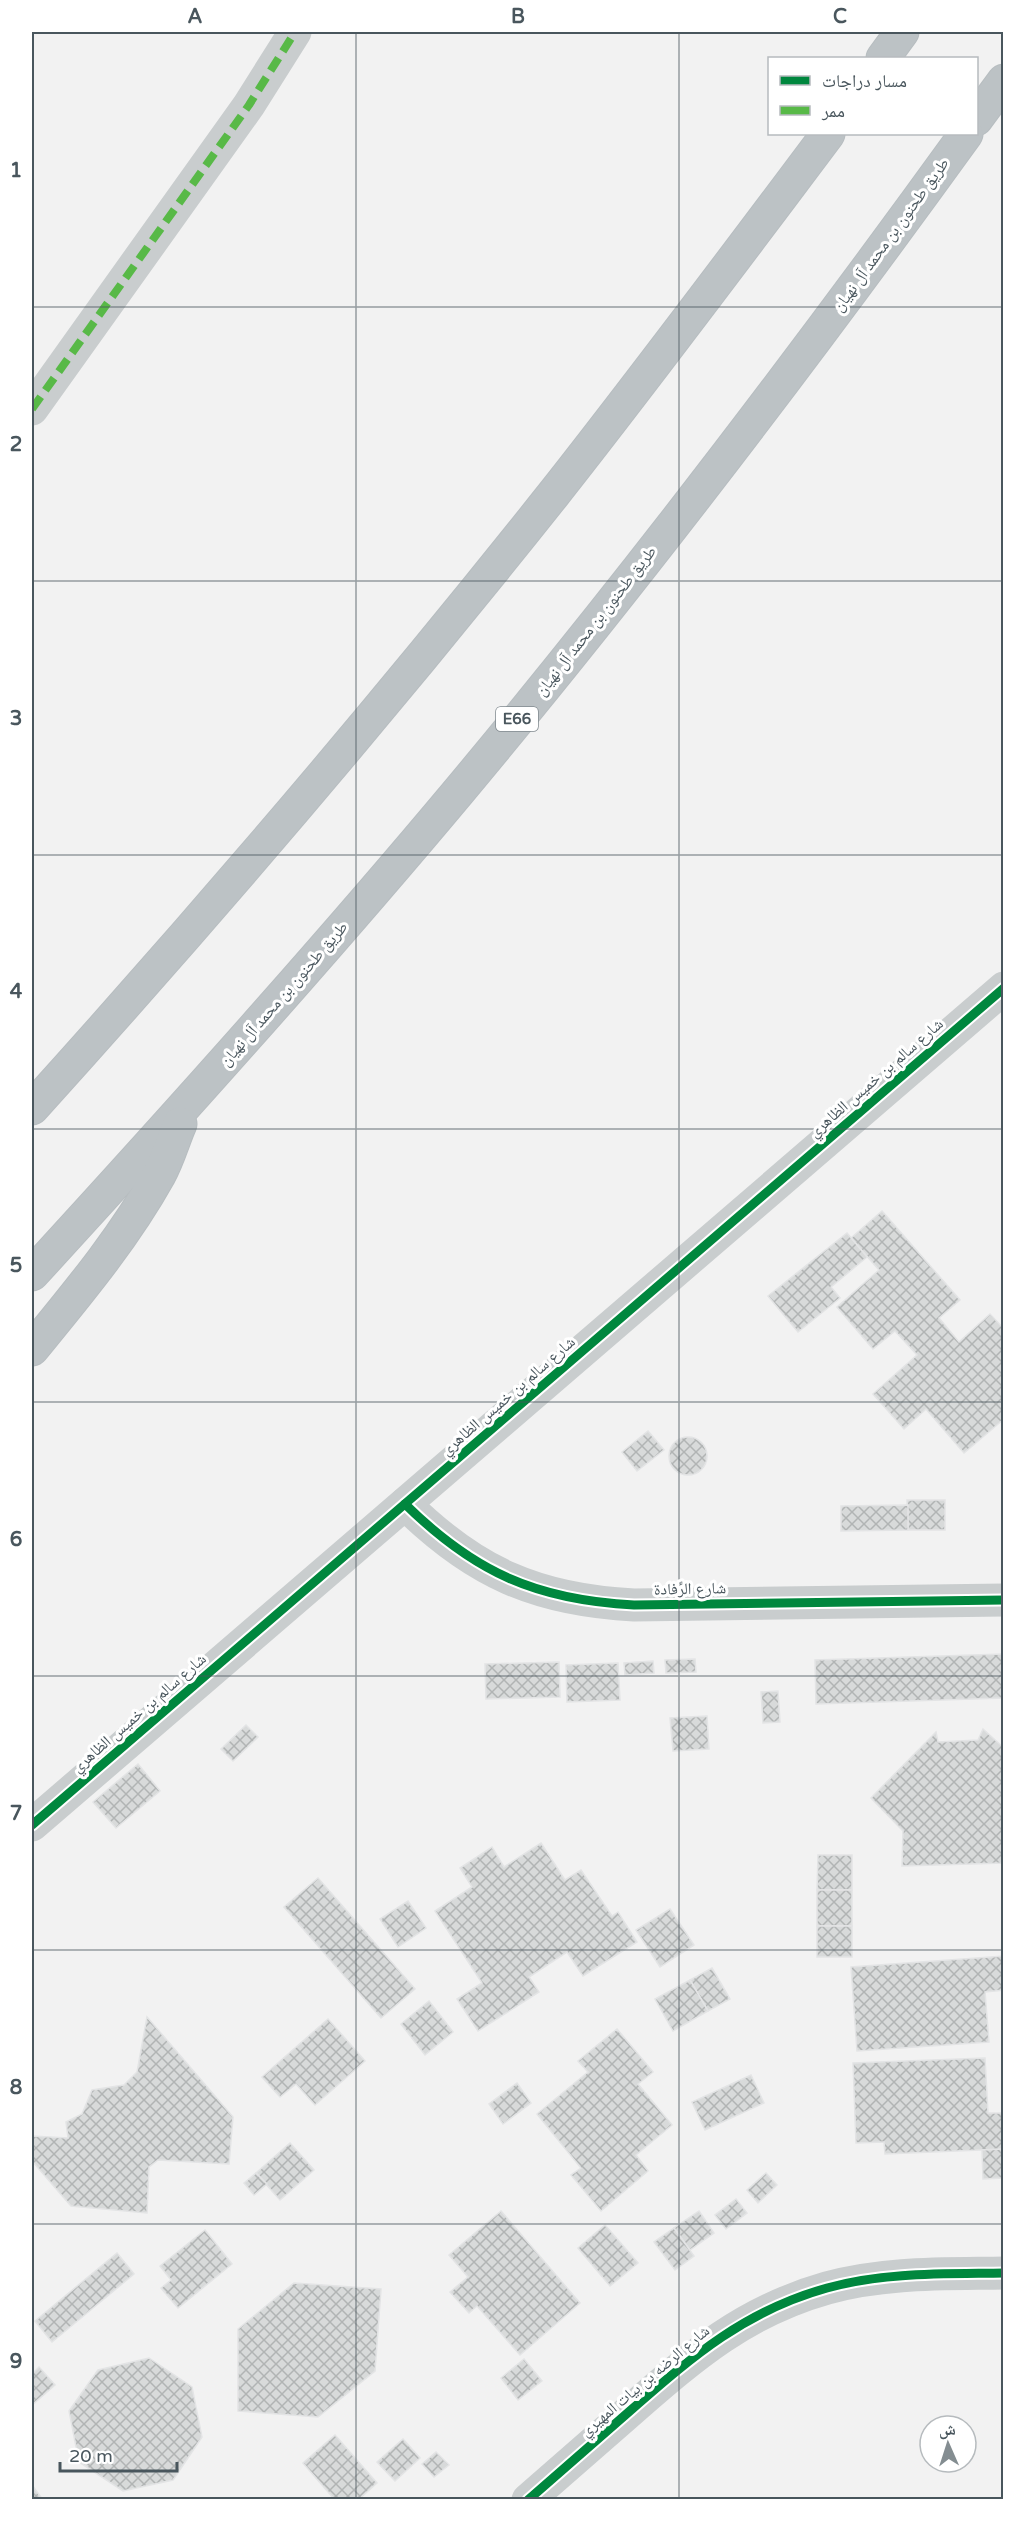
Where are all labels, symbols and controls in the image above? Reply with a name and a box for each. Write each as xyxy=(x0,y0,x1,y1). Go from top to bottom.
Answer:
text: A xyxy=(188,5,203,29)
text: B xyxy=(511,5,525,29)
text: C xyxy=(833,5,847,29)
legend xyxy=(768,57,978,135)
text: مسار دراجات xyxy=(822,70,907,92)
text: ممر xyxy=(821,100,845,122)
street label: طريق طحنون بن محمد آل نهيان xyxy=(828,154,954,316)
text: 1 xyxy=(10,159,22,183)
text: 2 xyxy=(10,433,22,457)
street label: طريق طحنون بن محمد آل نهيان xyxy=(531,542,661,700)
text: 3 xyxy=(10,707,22,731)
road number: E66 xyxy=(496,707,538,731)
street label: طريق طحنون بن محمد آل نهيان xyxy=(216,918,352,1070)
text: 4 xyxy=(10,980,23,1004)
street label: شارع سالم بن خميس الظاهري xyxy=(805,1014,949,1143)
text: 5 xyxy=(10,1254,22,1278)
street label: شارع سالم بن خميس الظاهري xyxy=(437,1332,581,1461)
text: 6 xyxy=(10,1528,22,1552)
street label: شارع الرِّفادة xyxy=(654,1578,726,1600)
street label: شارع سالم بن خميس الظاهري xyxy=(68,1649,212,1778)
text: 7 xyxy=(10,1802,22,1826)
text: 8 xyxy=(10,2076,22,2100)
street label: شارع الرضه بن بيات المهيري xyxy=(576,2321,715,2443)
text: 9 xyxy=(10,2350,22,2374)
north arrow xyxy=(918,2414,978,2474)
text: ش xyxy=(938,2420,956,2440)
scale bar xyxy=(60,2435,177,2473)
text: 20 m xyxy=(69,2445,113,2467)

